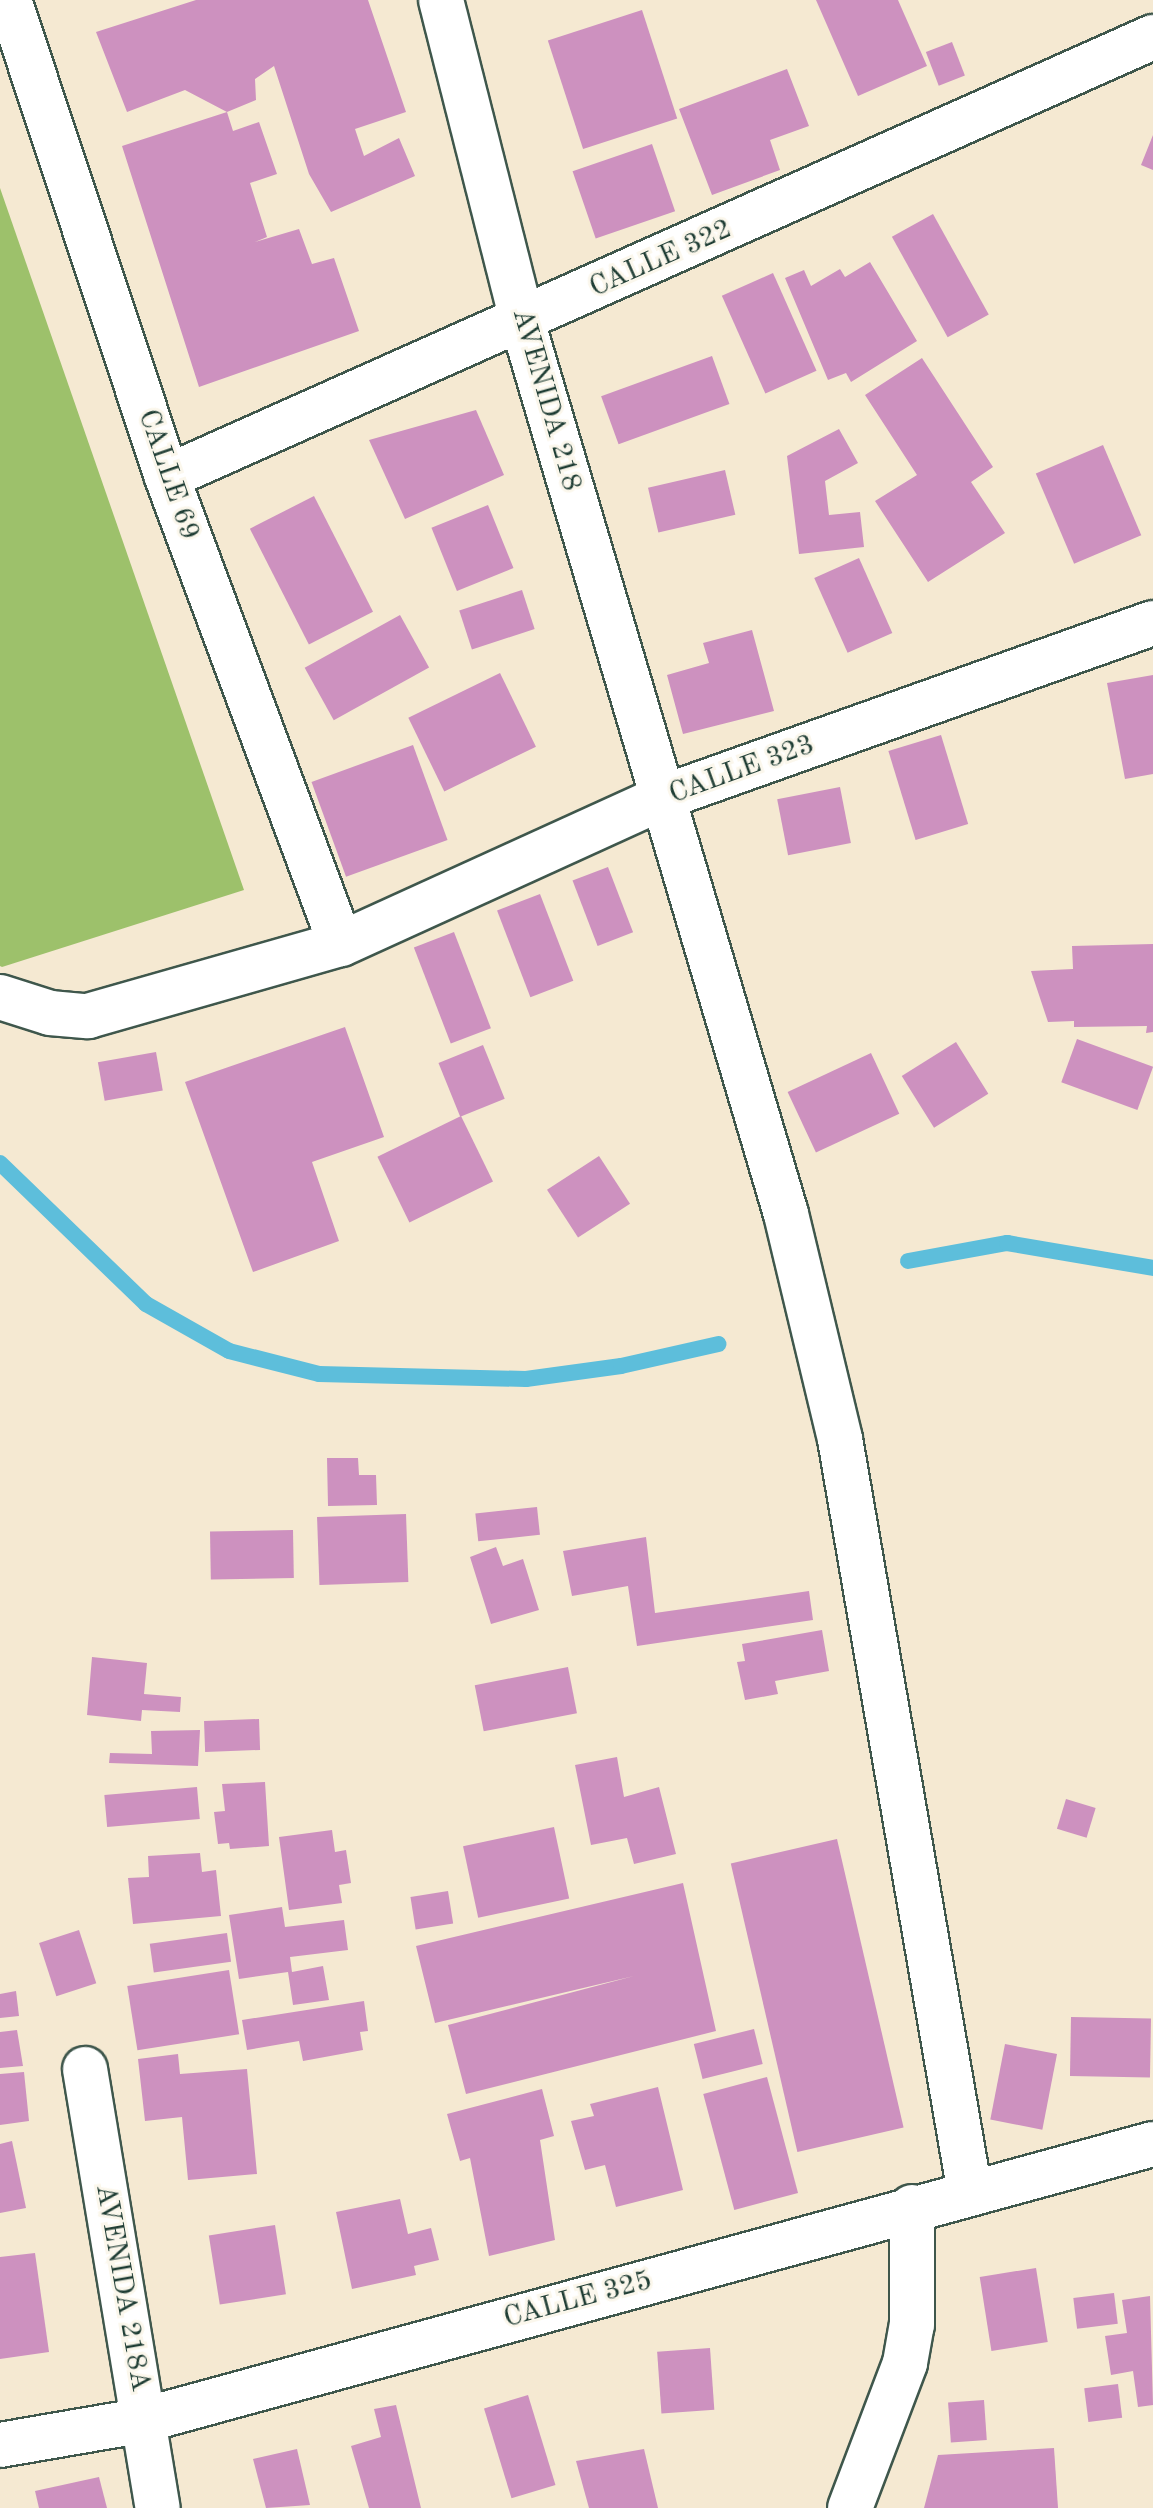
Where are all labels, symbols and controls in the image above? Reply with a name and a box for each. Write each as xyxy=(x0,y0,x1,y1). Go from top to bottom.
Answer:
street label: CALLE 322 xyxy=(585,213,737,305)
street label: AVENIDA 218 xyxy=(504,305,588,495)
street label: CALLE 69 xyxy=(130,405,206,545)
street label: CALLE 323 xyxy=(665,728,819,812)
street label: AVENIDA 218A xyxy=(87,2182,157,2394)
street label: CALLE 325 xyxy=(500,2264,656,2336)

